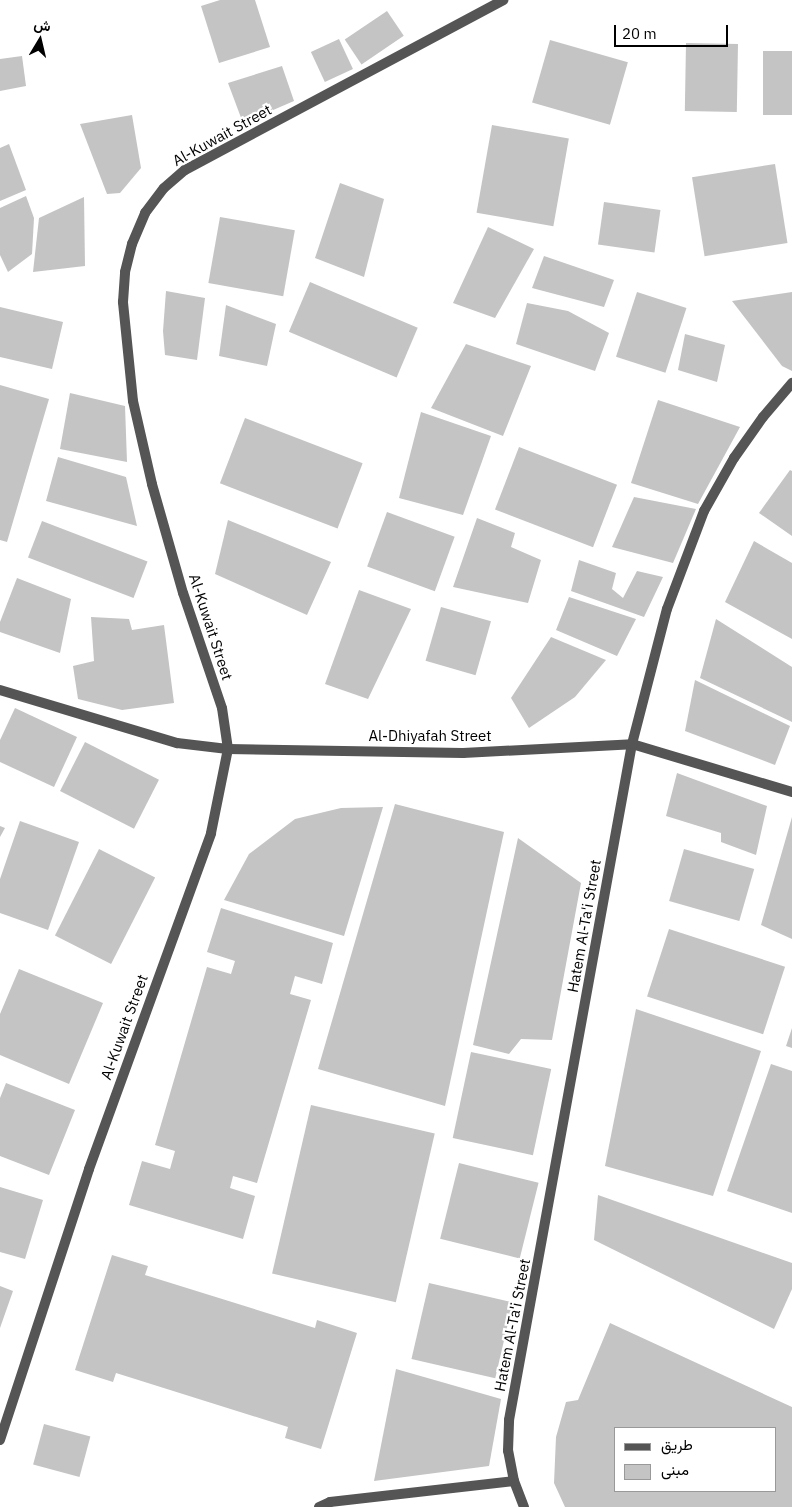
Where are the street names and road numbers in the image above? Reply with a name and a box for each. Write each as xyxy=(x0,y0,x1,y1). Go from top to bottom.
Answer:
street label: Al-Kuwait Street xyxy=(169,100,275,170)
street label: Al-Kuwait Street xyxy=(185,572,237,682)
street label: Al-Dhiyafah Street xyxy=(368,727,492,745)
street label: Hatem Al-Ta'i Street xyxy=(563,858,605,994)
street label: Al-Kuwait Street xyxy=(97,972,151,1082)
street label: Hatem Al-Ta'i Street xyxy=(490,1257,534,1393)

